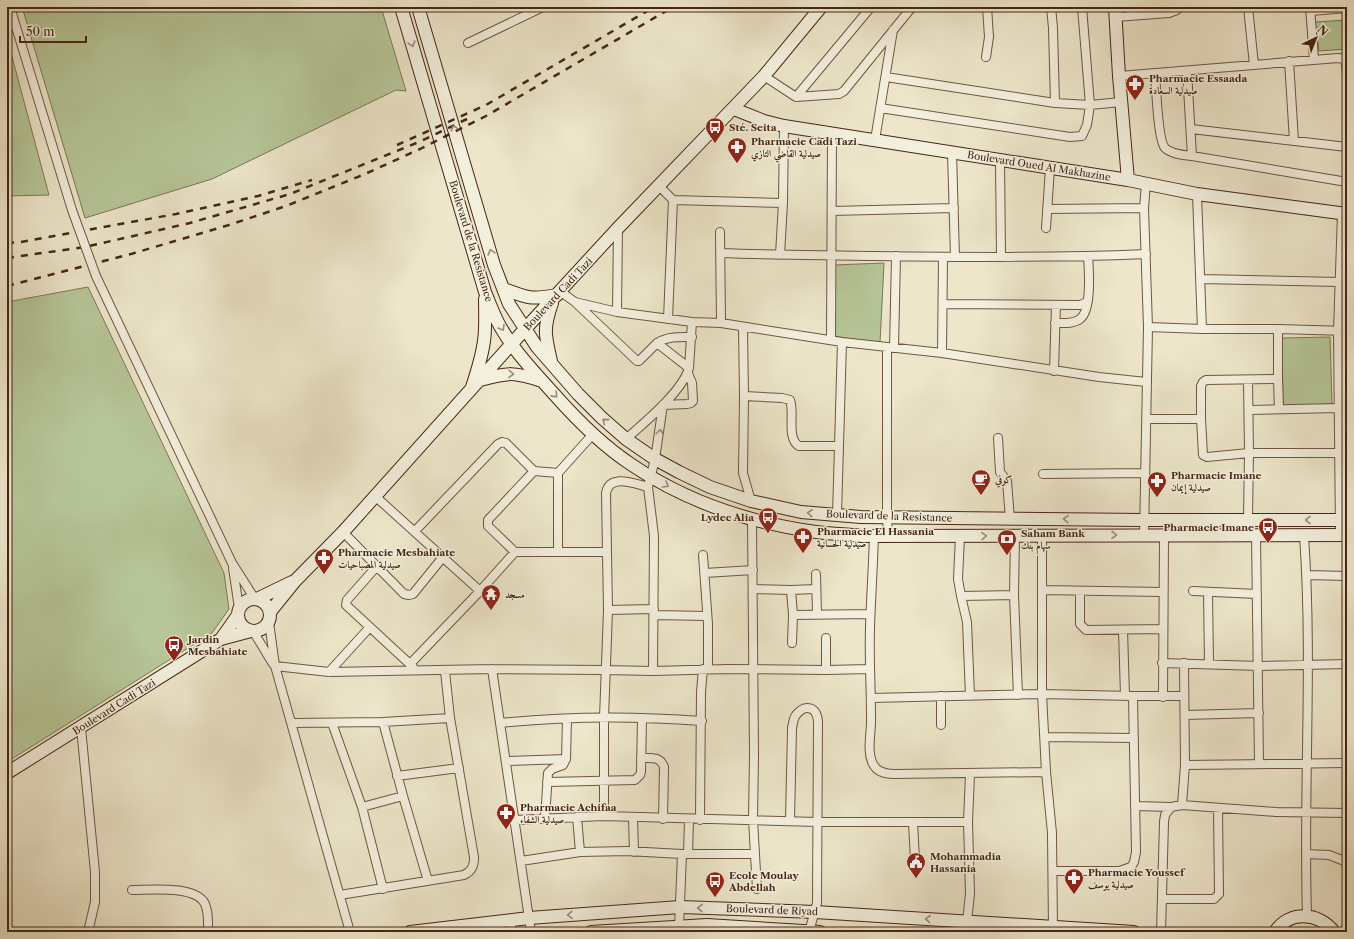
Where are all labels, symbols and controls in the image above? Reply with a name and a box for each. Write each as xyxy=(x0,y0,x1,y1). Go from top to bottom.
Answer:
scale bar xyxy=(20,18,86,44)
north arrow xyxy=(1296,18,1336,58)
text: N xyxy=(1315,22,1331,39)
text: 50 m xyxy=(26,24,55,39)
one-way arrow xyxy=(407,41,416,48)
place label: Pharmacie Essaada صيدلية السعادة xyxy=(1149,72,1247,97)
pharmacy icon: Pharmacie Essaada صيدلية السعادة xyxy=(1124,73,1146,101)
bus stop icon: Sté. Seita xyxy=(704,116,726,144)
place label: Sté. Seita xyxy=(729,121,777,134)
one-way arrow xyxy=(450,124,459,131)
place label: Pharmacie Cadi Tazi صيدلية القاضي التازي xyxy=(751,135,857,163)
pharmacy icon: Pharmacie Cadi Tazi صيدلية القاضي التازي xyxy=(726,136,748,164)
street label: Boulevard Oued Al Makhazine xyxy=(966,148,1112,184)
street label: Boulevard de la Resistance xyxy=(446,179,496,304)
one-way arrow xyxy=(487,249,496,256)
street label: Boulevard Cadi Tazi xyxy=(521,255,595,333)
one-way arrow xyxy=(497,324,504,331)
one-way arrow xyxy=(508,370,514,378)
one-way arrow xyxy=(550,390,558,398)
one-way arrow xyxy=(603,419,610,426)
one-way arrow xyxy=(655,429,664,435)
cafe icon: كوفي xyxy=(970,468,992,496)
place label: Pharmacie Imane صيدلية إيمان xyxy=(1171,469,1262,495)
pharmacy icon: Pharmacie Imane صيدلية إيمان xyxy=(1146,470,1168,498)
place label: كوفي xyxy=(994,473,1013,488)
one-way arrow xyxy=(662,481,669,488)
bus stop icon: Lydec Alia xyxy=(757,506,779,534)
street label: Boulevard de la Resistance xyxy=(826,507,953,525)
one-way arrow xyxy=(807,509,813,518)
place label: Lydec Alia xyxy=(701,511,754,524)
one-way arrow xyxy=(1063,515,1069,523)
bus stop icon: Pharmacie Imane xyxy=(1257,516,1279,544)
one-way arrow xyxy=(1305,516,1311,524)
place label: Pharmacie Imane xyxy=(1163,521,1254,534)
place label: Pharmacie El Hassania صيدلية الحسانية xyxy=(817,525,934,550)
pharmacy icon: Pharmacie El Hassania صيدلية الحسانية xyxy=(792,526,814,554)
place label: Saham Bank سهام بنك xyxy=(1021,527,1085,555)
bank icon: Saham Bank سهام بنك xyxy=(996,528,1018,556)
one-way arrow xyxy=(981,531,987,540)
one-way arrow xyxy=(1111,531,1117,539)
place label: Pharmacie Mesbahiate صيدلية المصباحيات xyxy=(338,546,455,571)
pharmacy icon: Pharmacie Mesbahiate صيدلية المصباحيات xyxy=(313,547,335,575)
temple icon: مسجد xyxy=(480,583,502,611)
place label: مسجد xyxy=(505,588,525,601)
place label: Jardin Mesbahiate xyxy=(186,633,248,658)
bus stop icon: Jardin Mesbahiate xyxy=(163,634,185,662)
street label: Boulevard Cadi Tazi xyxy=(70,676,158,738)
place label: Pharmacie Achifaa صيدلية الشفاء xyxy=(520,801,617,826)
pharmacy icon: Pharmacie Achifaa صيدلية الشفاء xyxy=(495,802,517,830)
place label: Mohammadia Hassania xyxy=(930,850,1001,875)
public building icon: Mohammadia Hassania xyxy=(905,851,927,879)
place label: Pharmacie Youssef صيدلية يوسف xyxy=(1088,866,1186,891)
pharmacy icon: Pharmacie Youssef صيدلية يوسف xyxy=(1063,867,1085,895)
place label: Ecole Moulay Abdellah xyxy=(728,869,800,894)
bus stop icon: Ecole Moulay Abdellah xyxy=(704,870,726,898)
street label: Boulevard de Riyad xyxy=(726,902,818,918)
one-way arrow xyxy=(697,903,703,912)
one-way arrow xyxy=(567,910,573,919)
one-way arrow xyxy=(925,915,931,924)

